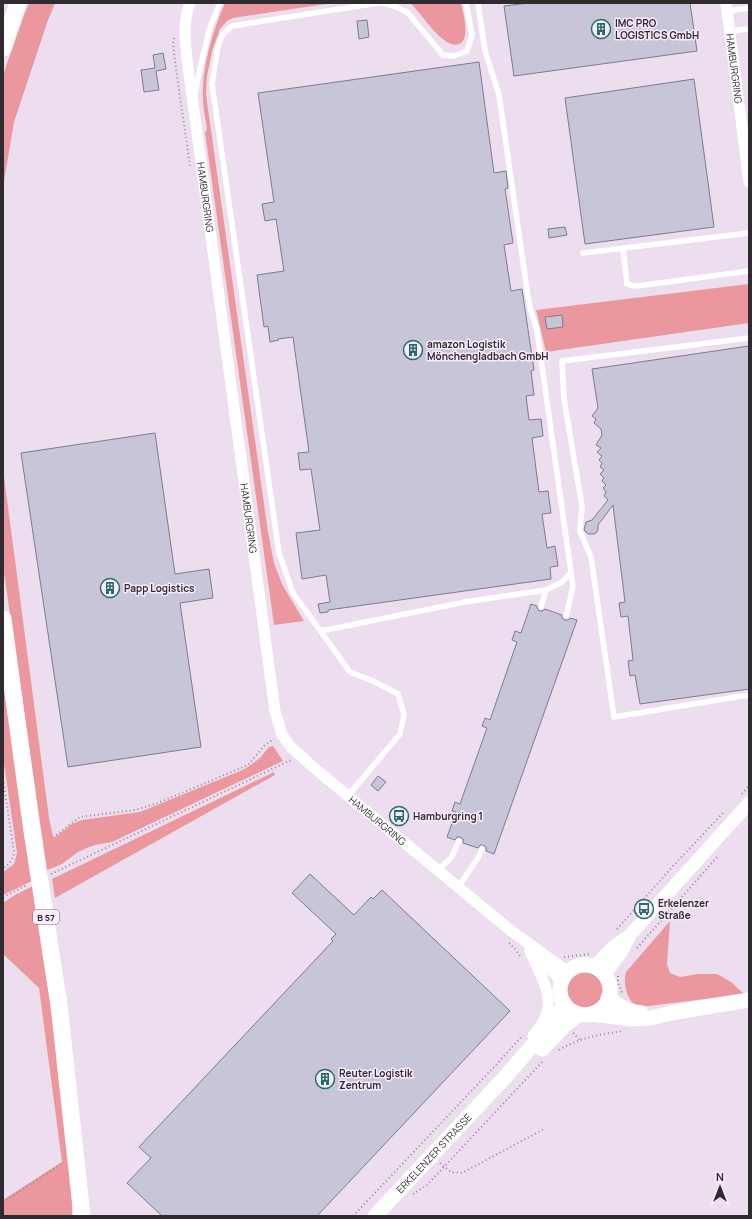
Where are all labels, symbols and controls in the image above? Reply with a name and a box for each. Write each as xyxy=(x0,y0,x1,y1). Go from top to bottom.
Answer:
place label: IMC PRO LOGISTICS GmbH xyxy=(615,16,699,42)
building icon: IMC PRO LOGISTICS GmbH xyxy=(590,18,612,40)
street label: HAMBURGRING xyxy=(723,32,746,104)
street label: HAMBURGRING xyxy=(194,161,217,233)
place label: amazon Logistik Mönchengladbach GmbH xyxy=(427,337,549,363)
building icon: amazon Logistik Mönchengladbach GmbH xyxy=(402,339,424,361)
street label: HAMBURGRING xyxy=(237,482,261,554)
building icon: Papp Logistics xyxy=(99,577,121,599)
place label: Papp Logistics xyxy=(124,581,195,595)
street label: HAMBURGRING xyxy=(346,792,409,848)
bus stop icon: Hamburgring 1 xyxy=(388,805,410,827)
place label: Hamburgring 1 xyxy=(413,809,483,823)
place label: Erkelenzer Straße xyxy=(658,896,709,922)
bus stop icon: Erkelenzer Straße xyxy=(633,898,655,920)
road number: B 57 xyxy=(33,910,59,924)
place label: Reuter Logistik Zentrum xyxy=(339,1066,413,1092)
building icon: Reuter Logistik Zentrum xyxy=(314,1068,336,1090)
street label: ERKELENZER STRASSE xyxy=(393,1110,475,1196)
north arrow xyxy=(700,1167,740,1207)
text: N xyxy=(716,1169,724,1184)

